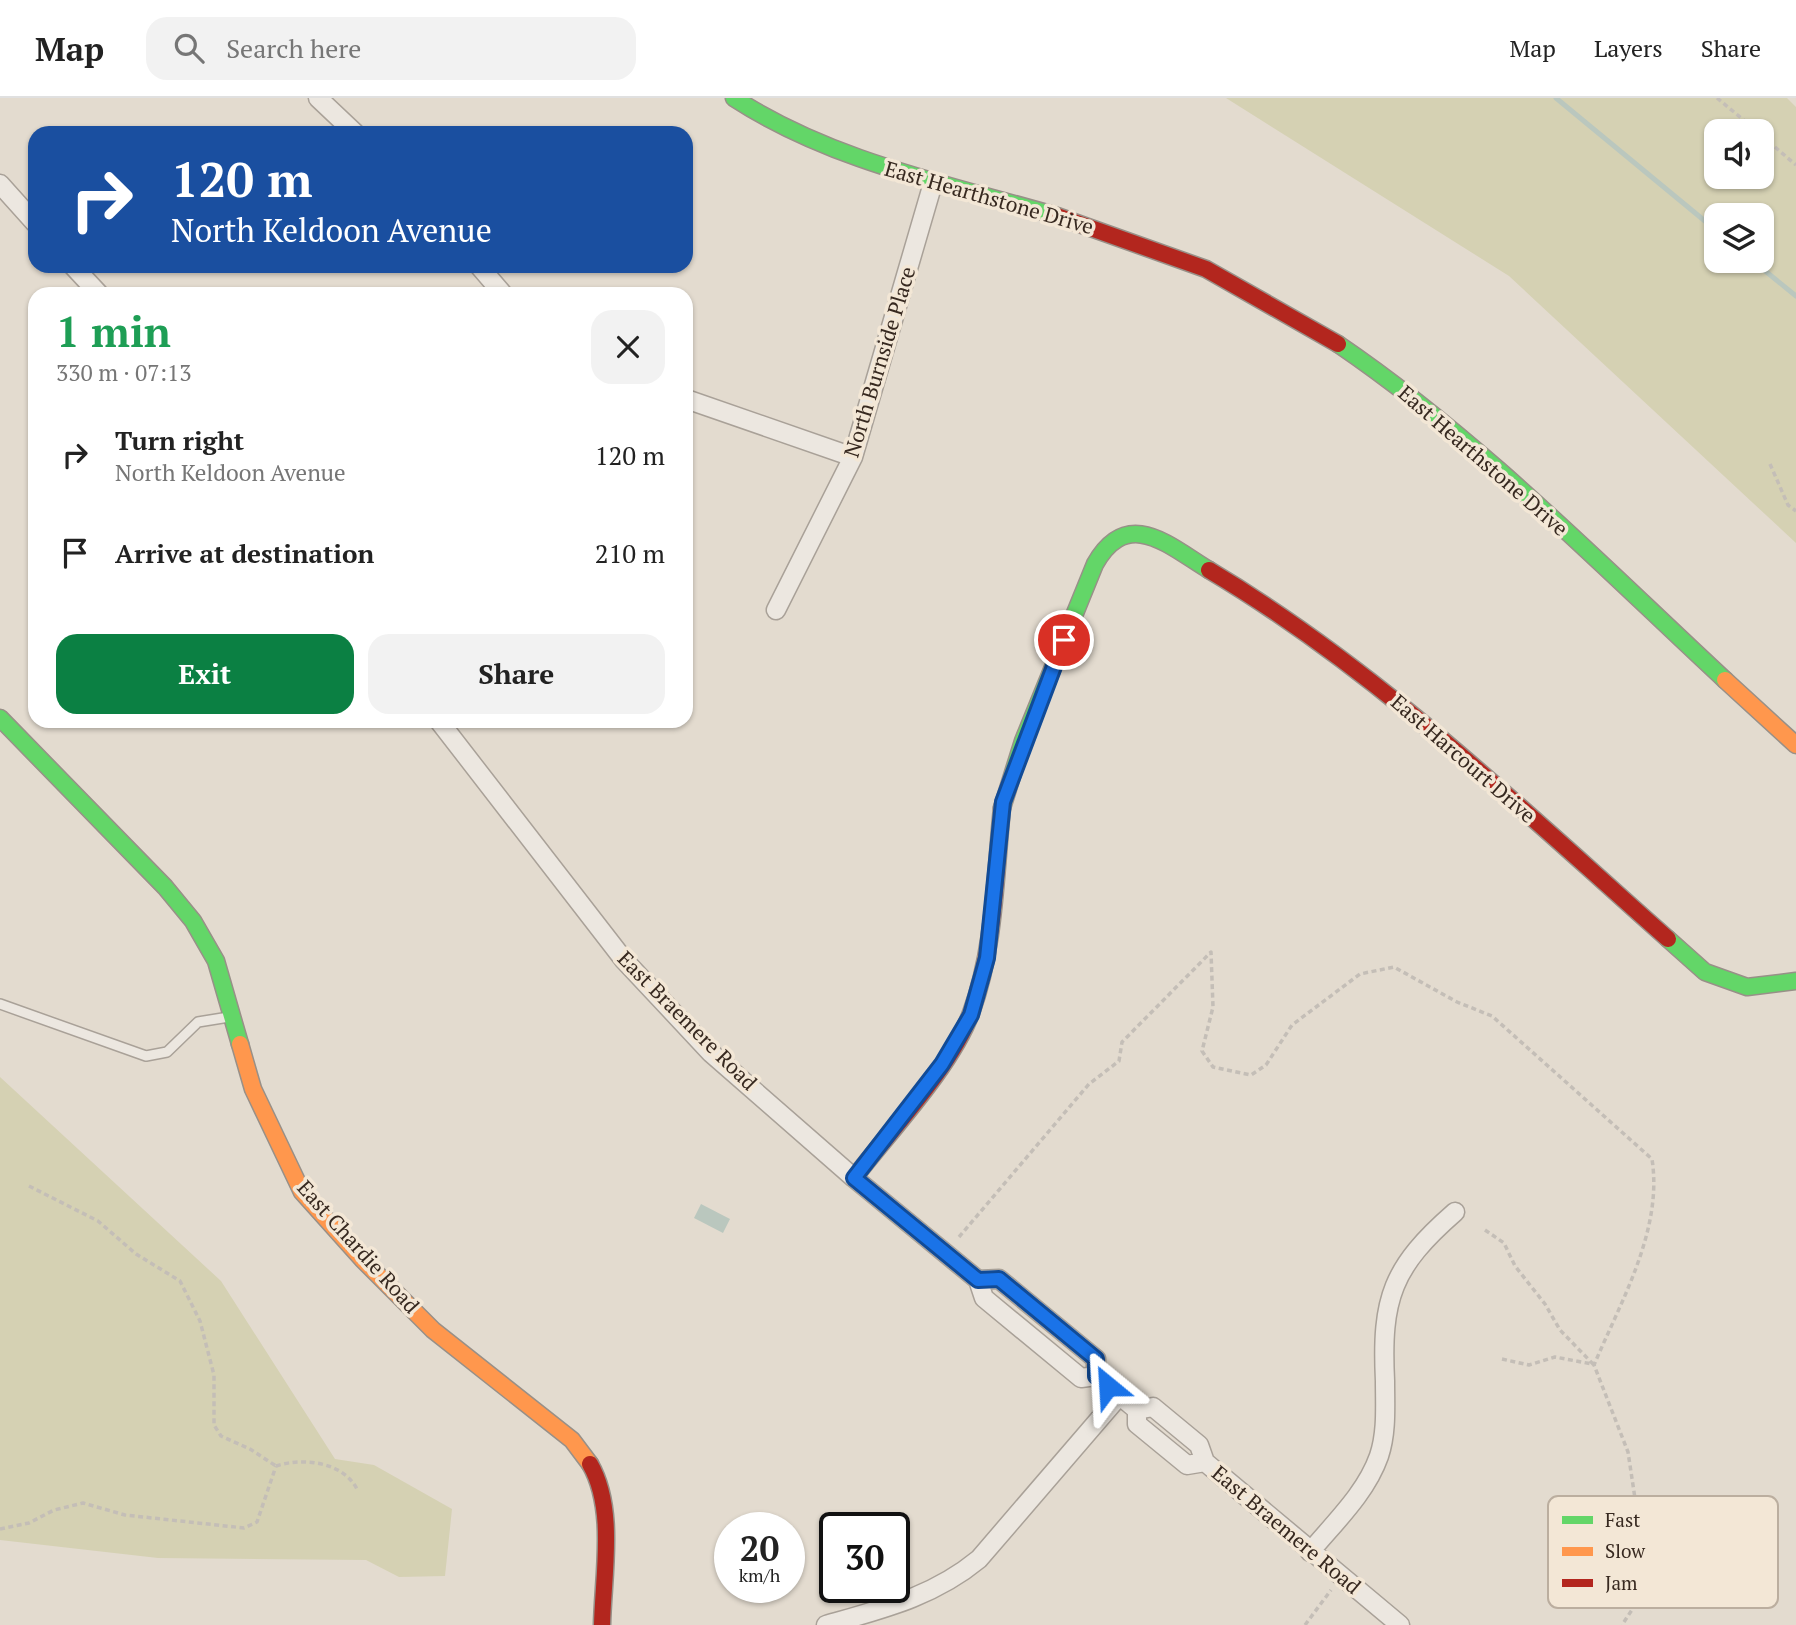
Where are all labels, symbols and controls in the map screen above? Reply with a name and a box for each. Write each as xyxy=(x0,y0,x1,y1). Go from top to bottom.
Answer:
search box xyxy=(146,17,636,80)
text: Map xyxy=(35,27,104,70)
icon: search xyxy=(170,29,208,67)
text: Search here xyxy=(226,31,361,65)
text: Map xyxy=(1509,32,1556,64)
text: Layers xyxy=(1594,32,1663,64)
text: Share xyxy=(1701,32,1761,64)
map controls xyxy=(1704,119,1774,273)
button: sound xyxy=(1704,119,1774,189)
text: 120 m xyxy=(171,146,313,211)
icon: right xyxy=(56,154,147,245)
street label: East Hearthstone Drive xyxy=(882,154,1097,240)
button: layers xyxy=(1704,203,1774,273)
text: North Keldoon Avenue xyxy=(171,209,492,251)
street label: North Burnside Place xyxy=(837,263,921,460)
text: 1 min xyxy=(56,303,171,359)
button: close xyxy=(591,310,665,384)
text: 330 m · 07:13 xyxy=(56,357,191,388)
street label: East Hearthstone Drive xyxy=(1393,379,1574,542)
text: Turn right xyxy=(115,423,244,457)
icon: right xyxy=(56,436,94,474)
text: 120 m xyxy=(595,438,665,472)
text: North Keldoon Avenue xyxy=(115,457,346,488)
icon: arrive xyxy=(56,534,94,572)
text: Arrive at destination xyxy=(115,536,374,570)
text: 210 m xyxy=(595,536,665,570)
pin xyxy=(1034,610,1094,670)
icon: arrive xyxy=(1045,621,1083,659)
button: Exit xyxy=(56,634,354,714)
button: Share xyxy=(368,634,665,714)
street label: East Harcourt Drive xyxy=(1385,688,1542,829)
street label: East Braemere Road xyxy=(612,945,764,1096)
street label: East Chardie Road xyxy=(292,1174,426,1319)
position arrow xyxy=(1071,1349,1145,1423)
street label: East Braemere Road xyxy=(1206,1459,1367,1600)
legend xyxy=(1548,1496,1778,1608)
text: Fast xyxy=(1605,1507,1640,1532)
speed limit sign: 30 xyxy=(819,1512,910,1603)
text: 20 xyxy=(740,1525,779,1571)
text: Slow xyxy=(1605,1538,1646,1563)
text: km/h xyxy=(739,1563,780,1587)
text: Jam xyxy=(1605,1570,1638,1595)

